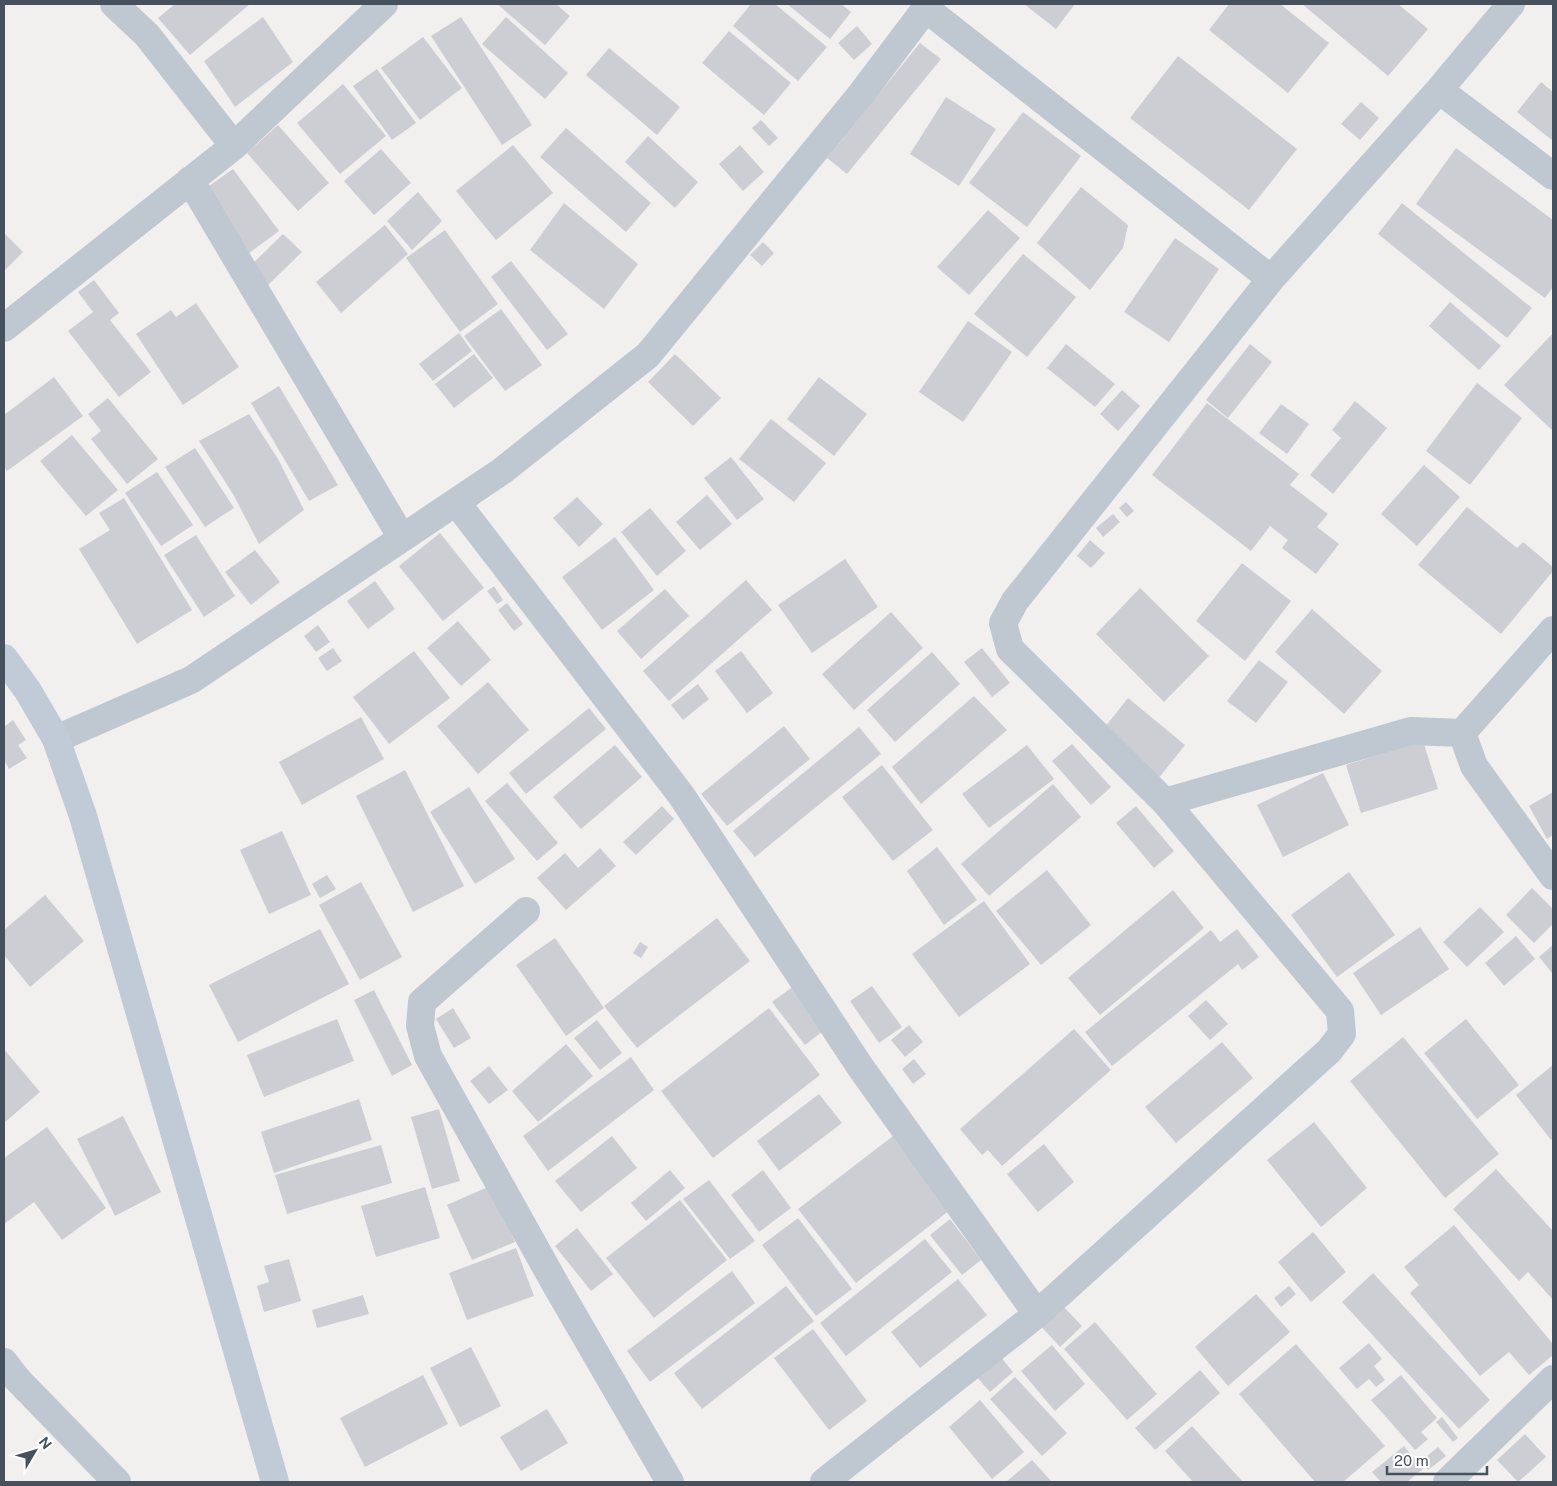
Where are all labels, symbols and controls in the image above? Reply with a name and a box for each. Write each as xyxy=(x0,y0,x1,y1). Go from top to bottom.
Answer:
north arrow xyxy=(10,1426,60,1476)
text: N xyxy=(36,1434,55,1452)
scale bar xyxy=(1387,1444,1487,1476)
text: 20 m xyxy=(1394,1452,1429,1469)

